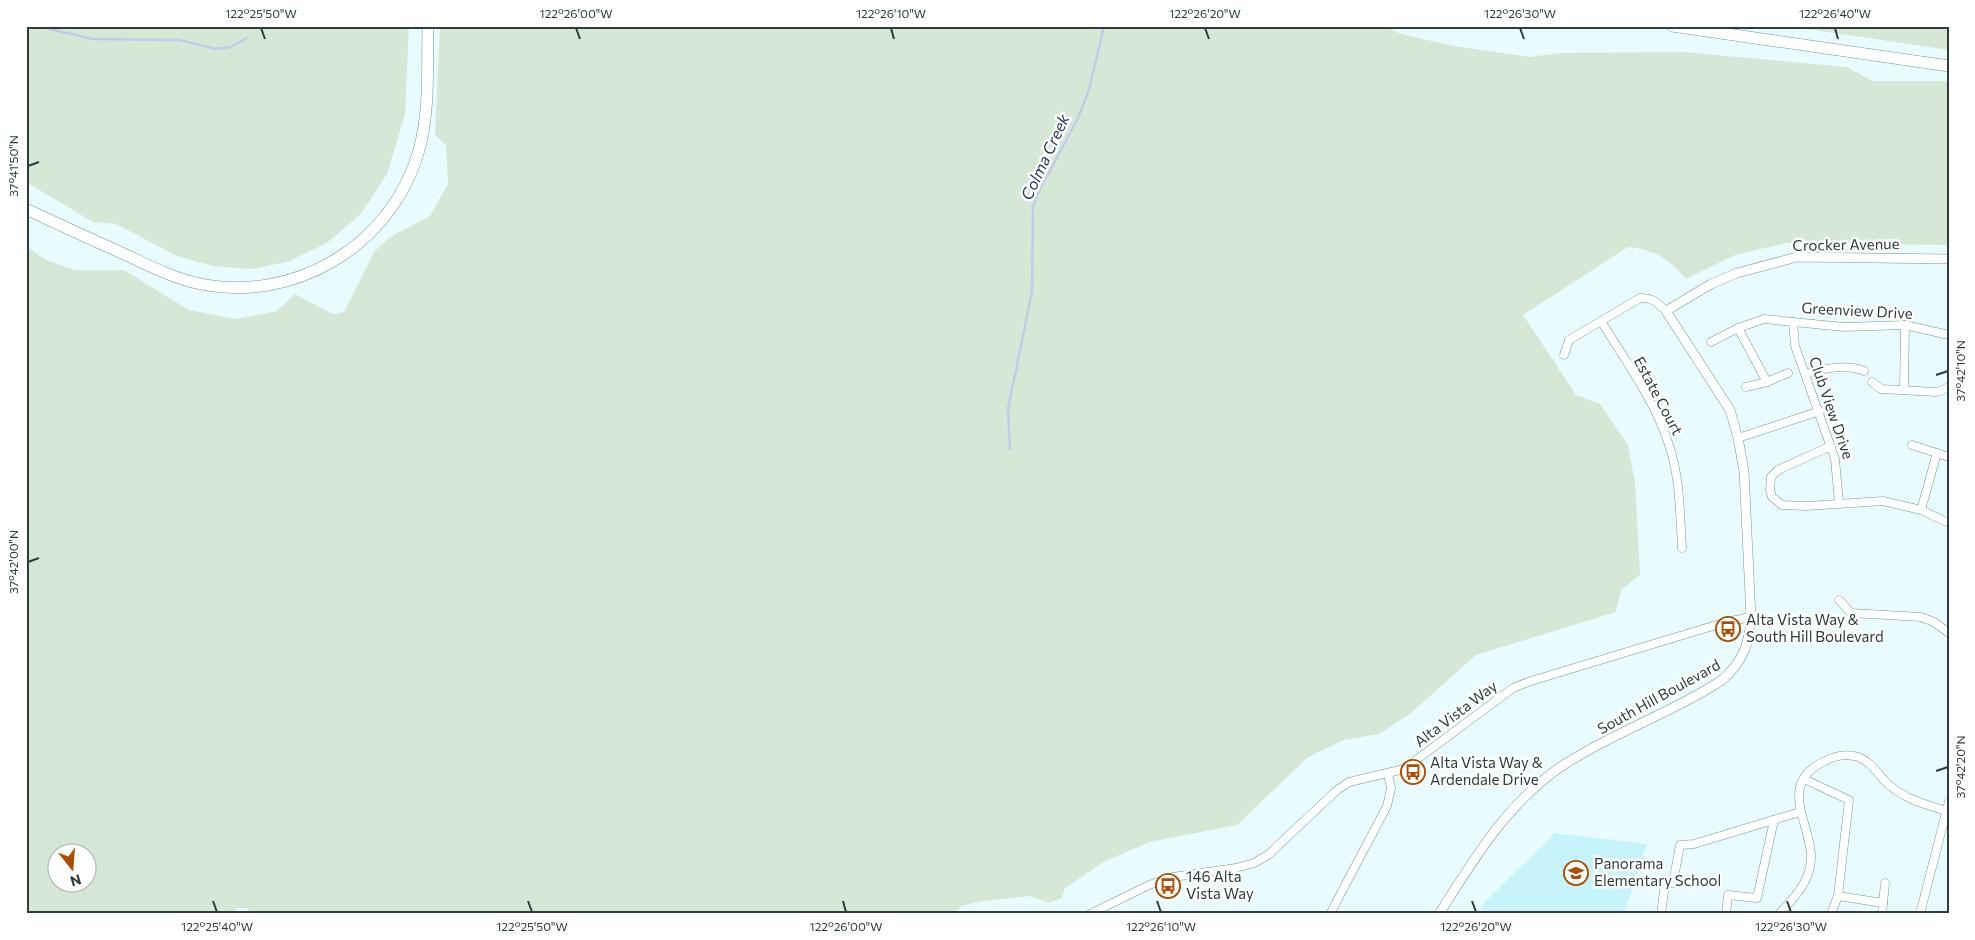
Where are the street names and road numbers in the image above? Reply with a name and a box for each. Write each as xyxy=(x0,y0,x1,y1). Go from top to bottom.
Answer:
street label: Crocker Avenue xyxy=(1792,234,1900,254)
street label: Greenview Drive xyxy=(1801,298,1913,322)
street label: Estate Court xyxy=(1631,353,1687,438)
street label: Club View Drive xyxy=(1806,354,1858,461)
street label: South Hill Boulevard xyxy=(1594,655,1723,737)
street label: Alta Vista Way xyxy=(1411,676,1500,750)

